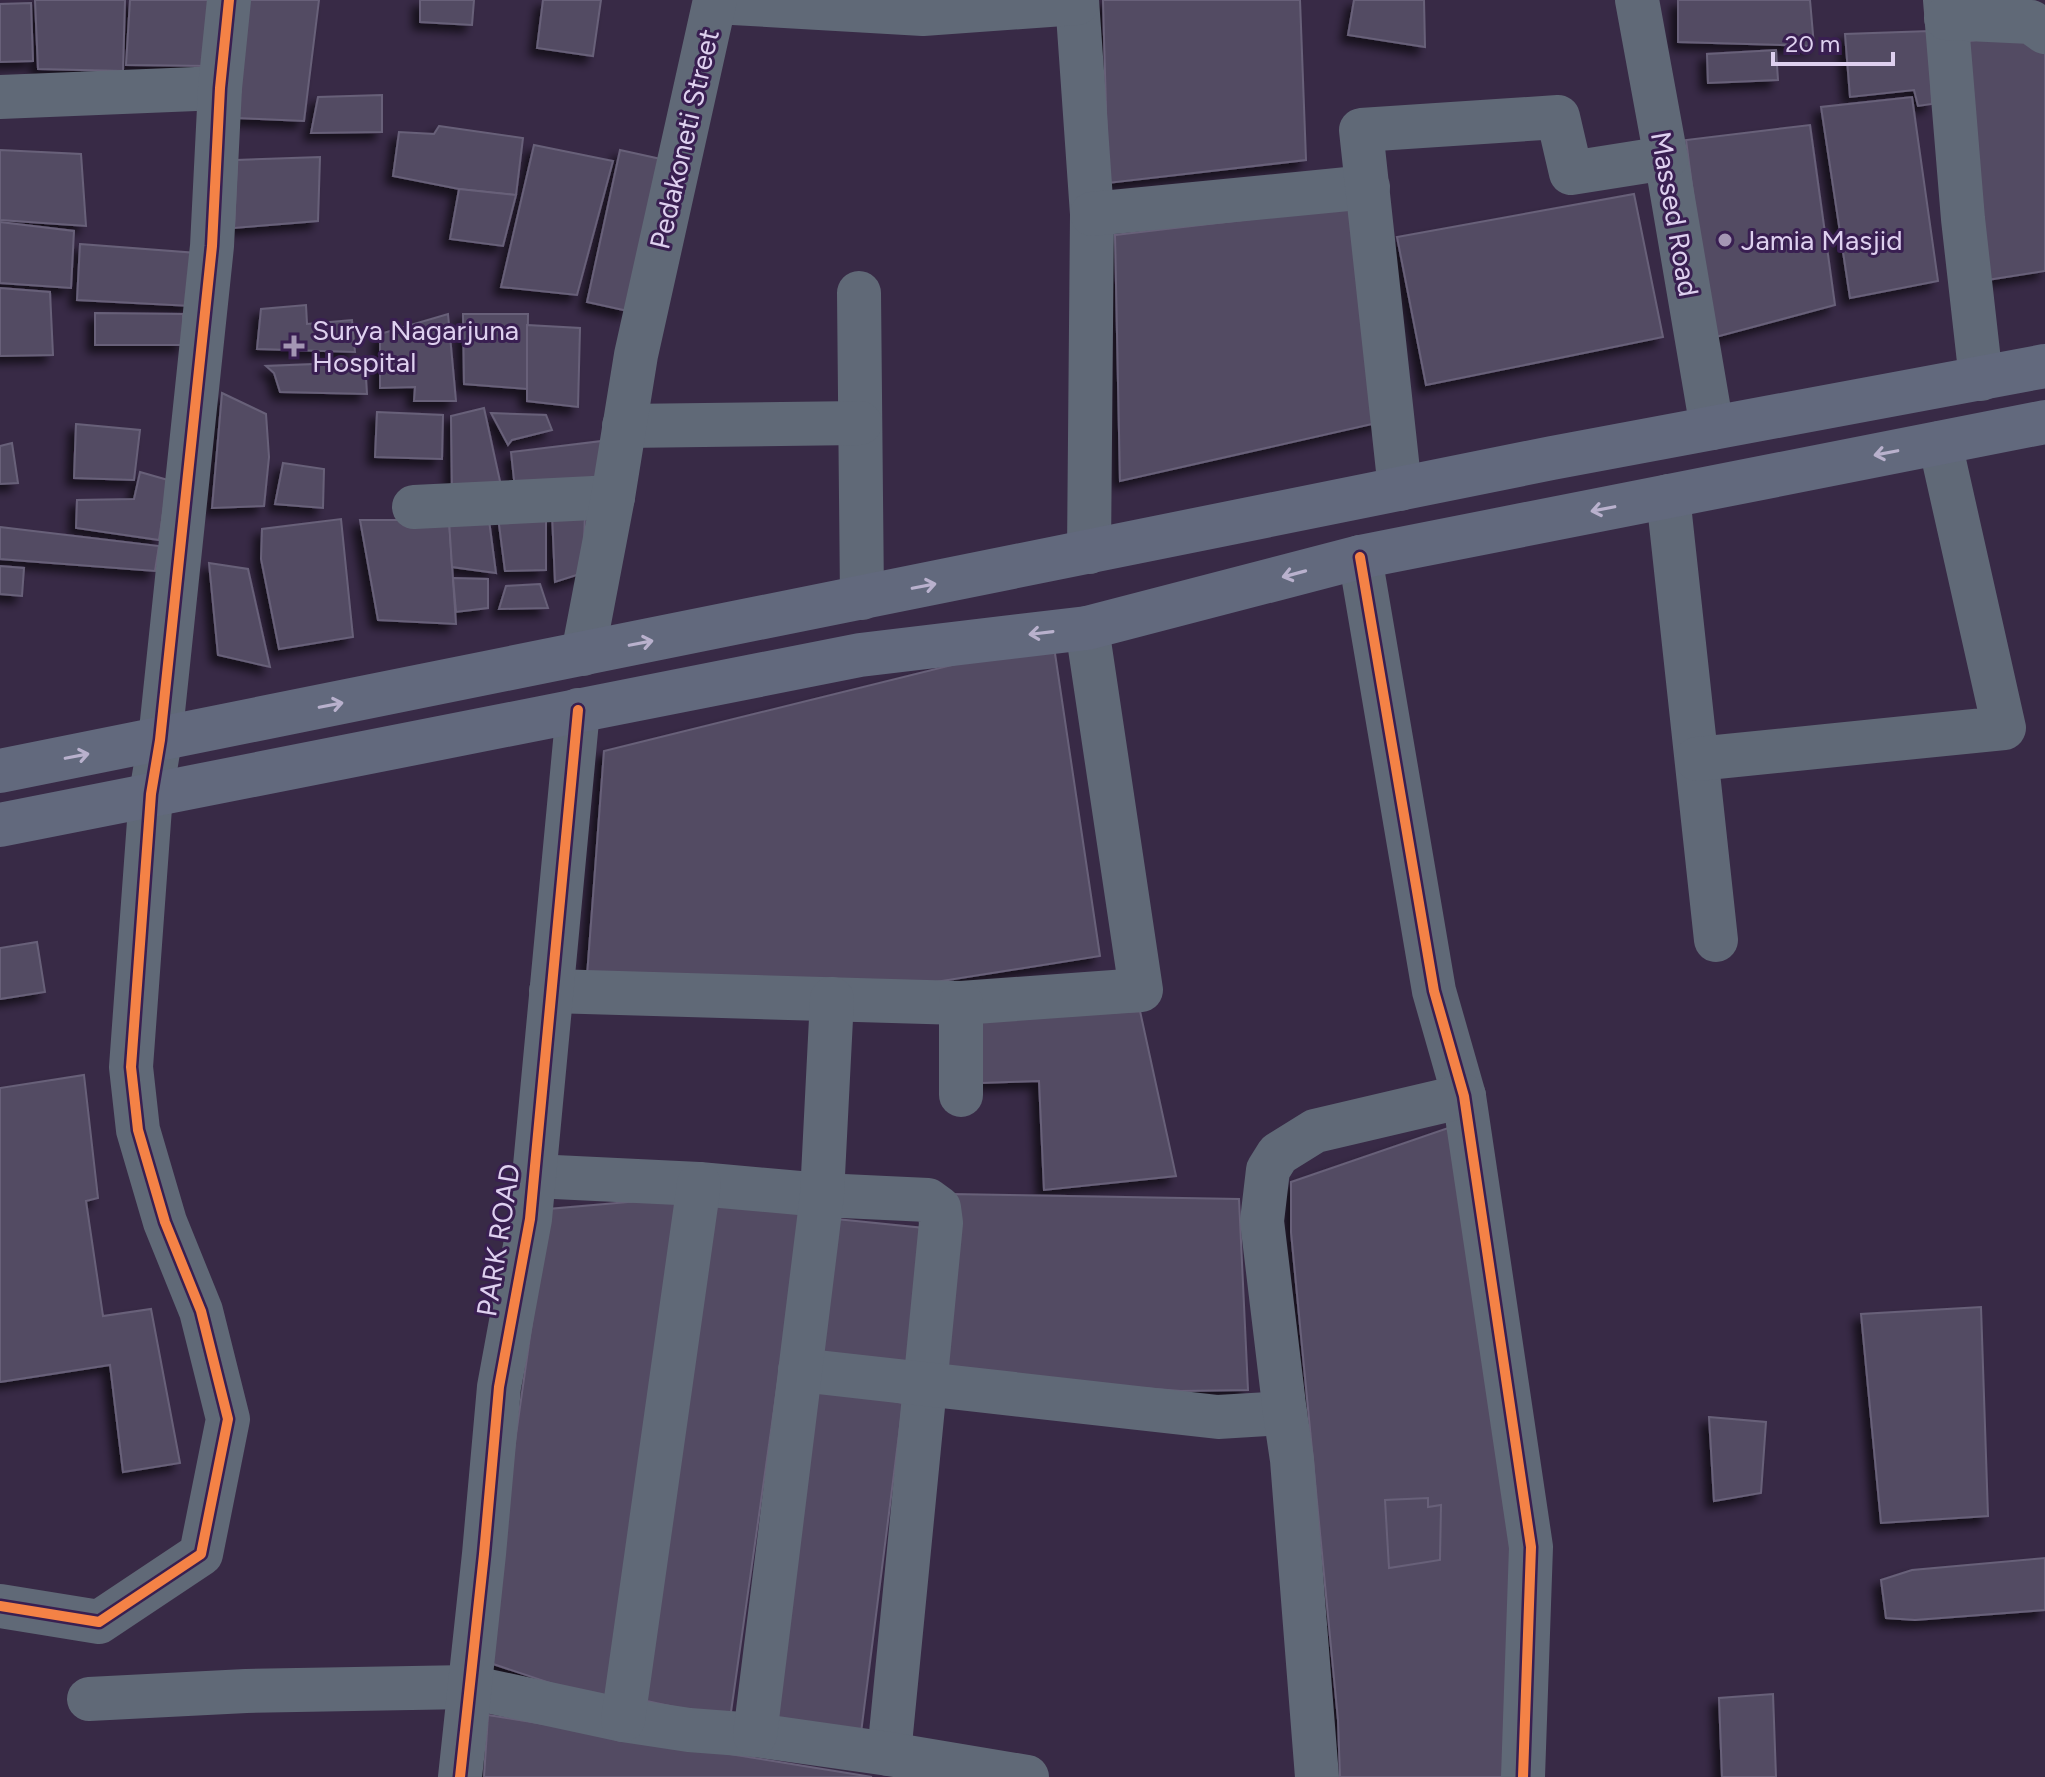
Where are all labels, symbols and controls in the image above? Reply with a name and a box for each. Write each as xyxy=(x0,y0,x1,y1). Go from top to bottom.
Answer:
scale bar xyxy=(1773,16,1893,66)
street label: Pedakoneti Street xyxy=(642,26,726,252)
text: 20 m xyxy=(1785,29,1840,58)
street label: Massed Road xyxy=(1644,129,1706,299)
place label: Jamia Masjid xyxy=(1741,223,1903,257)
marker: Jamia Masjid xyxy=(1716,231,1734,249)
place label: Surya Nagarjuna Hospital xyxy=(312,313,519,379)
marker: Surya Nagarjuna Hospital xyxy=(283,335,305,357)
one-way arrow xyxy=(1874,447,1899,462)
one-way arrow xyxy=(1591,502,1617,517)
one-way arrow xyxy=(1282,567,1308,582)
one-way arrow xyxy=(910,578,936,593)
one-way arrow xyxy=(1029,626,1055,641)
one-way arrow xyxy=(628,635,654,650)
one-way arrow xyxy=(318,697,344,712)
one-way arrow xyxy=(63,748,89,763)
street label: PARK ROAD xyxy=(469,1161,527,1319)

